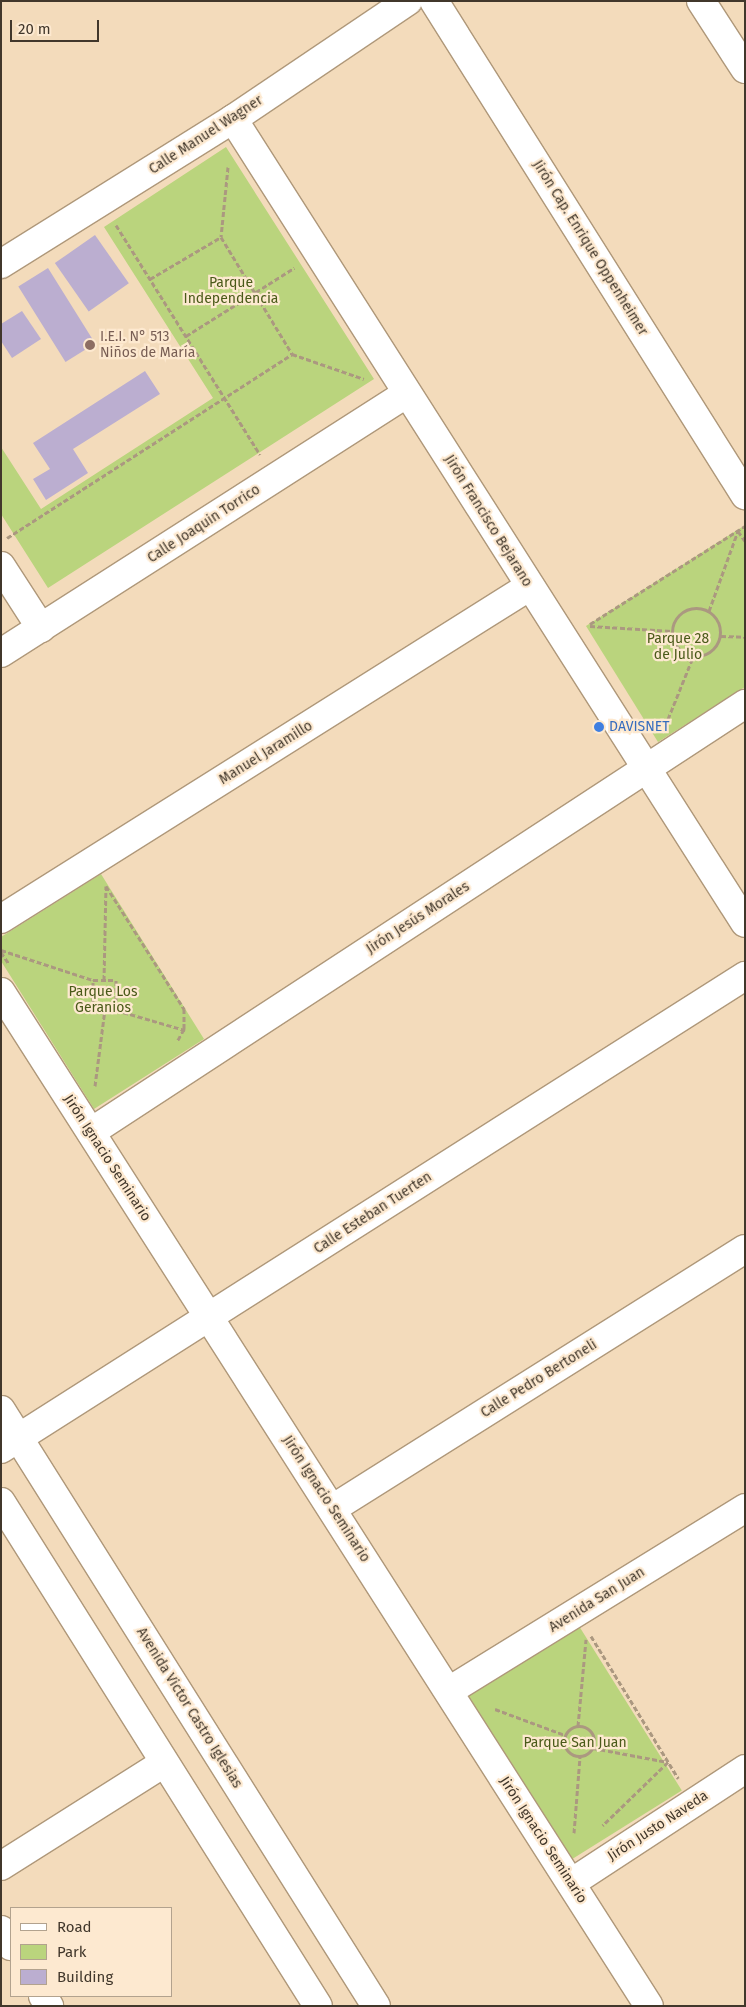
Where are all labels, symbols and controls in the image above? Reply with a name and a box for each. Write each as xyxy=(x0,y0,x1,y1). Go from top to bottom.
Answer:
scale bar xyxy=(12,10,101,42)
text: 20 m xyxy=(18,20,51,38)
street label: Calle Manuel Wagner xyxy=(146,92,266,178)
street label: Jirón Cap. Enrique Oppenheimer xyxy=(529,157,651,339)
park label: Parque Independencia xyxy=(184,275,278,308)
place label: I.E.I. N° 513 Niños de María xyxy=(100,329,195,362)
marker: I.E.I. N° 513 Niños de María xyxy=(84,339,96,351)
street label: Jirón Francisco Bejarano xyxy=(440,452,536,590)
street label: Calle Joaquin Torrico xyxy=(145,481,263,567)
park label: Parque 28 de Julio xyxy=(647,631,709,664)
street label: Manuel Jaramillo xyxy=(216,718,316,788)
place label: DAVISNET xyxy=(609,719,670,735)
marker: DAVISNET xyxy=(593,721,605,733)
street label: Jirón Jesús Morales xyxy=(363,878,473,958)
park label: Parque Los Geranios xyxy=(68,984,138,1016)
street label: Jirón Ignacio Seminario xyxy=(60,1092,154,1224)
street label: Calle Esteban Tuerten xyxy=(311,1169,435,1257)
street label: Calle Pedro Bertoneli xyxy=(478,1336,600,1422)
street label: Jirón Ignacio Seminario xyxy=(279,1433,373,1565)
street label: Avenida San Juan xyxy=(546,1564,648,1636)
street label: Avenida Victor Castro Iglesias xyxy=(133,1625,245,1791)
park label: Parque San Juan xyxy=(523,1735,627,1751)
street label: Jirón Ignacio Seminario xyxy=(496,1774,590,1906)
street label: Jirón Justo Naveda xyxy=(605,1787,711,1865)
legend xyxy=(10,1907,172,1997)
text: Road xyxy=(57,1918,92,1936)
text: Park xyxy=(57,1943,87,1961)
text: Building xyxy=(57,1968,113,1986)

